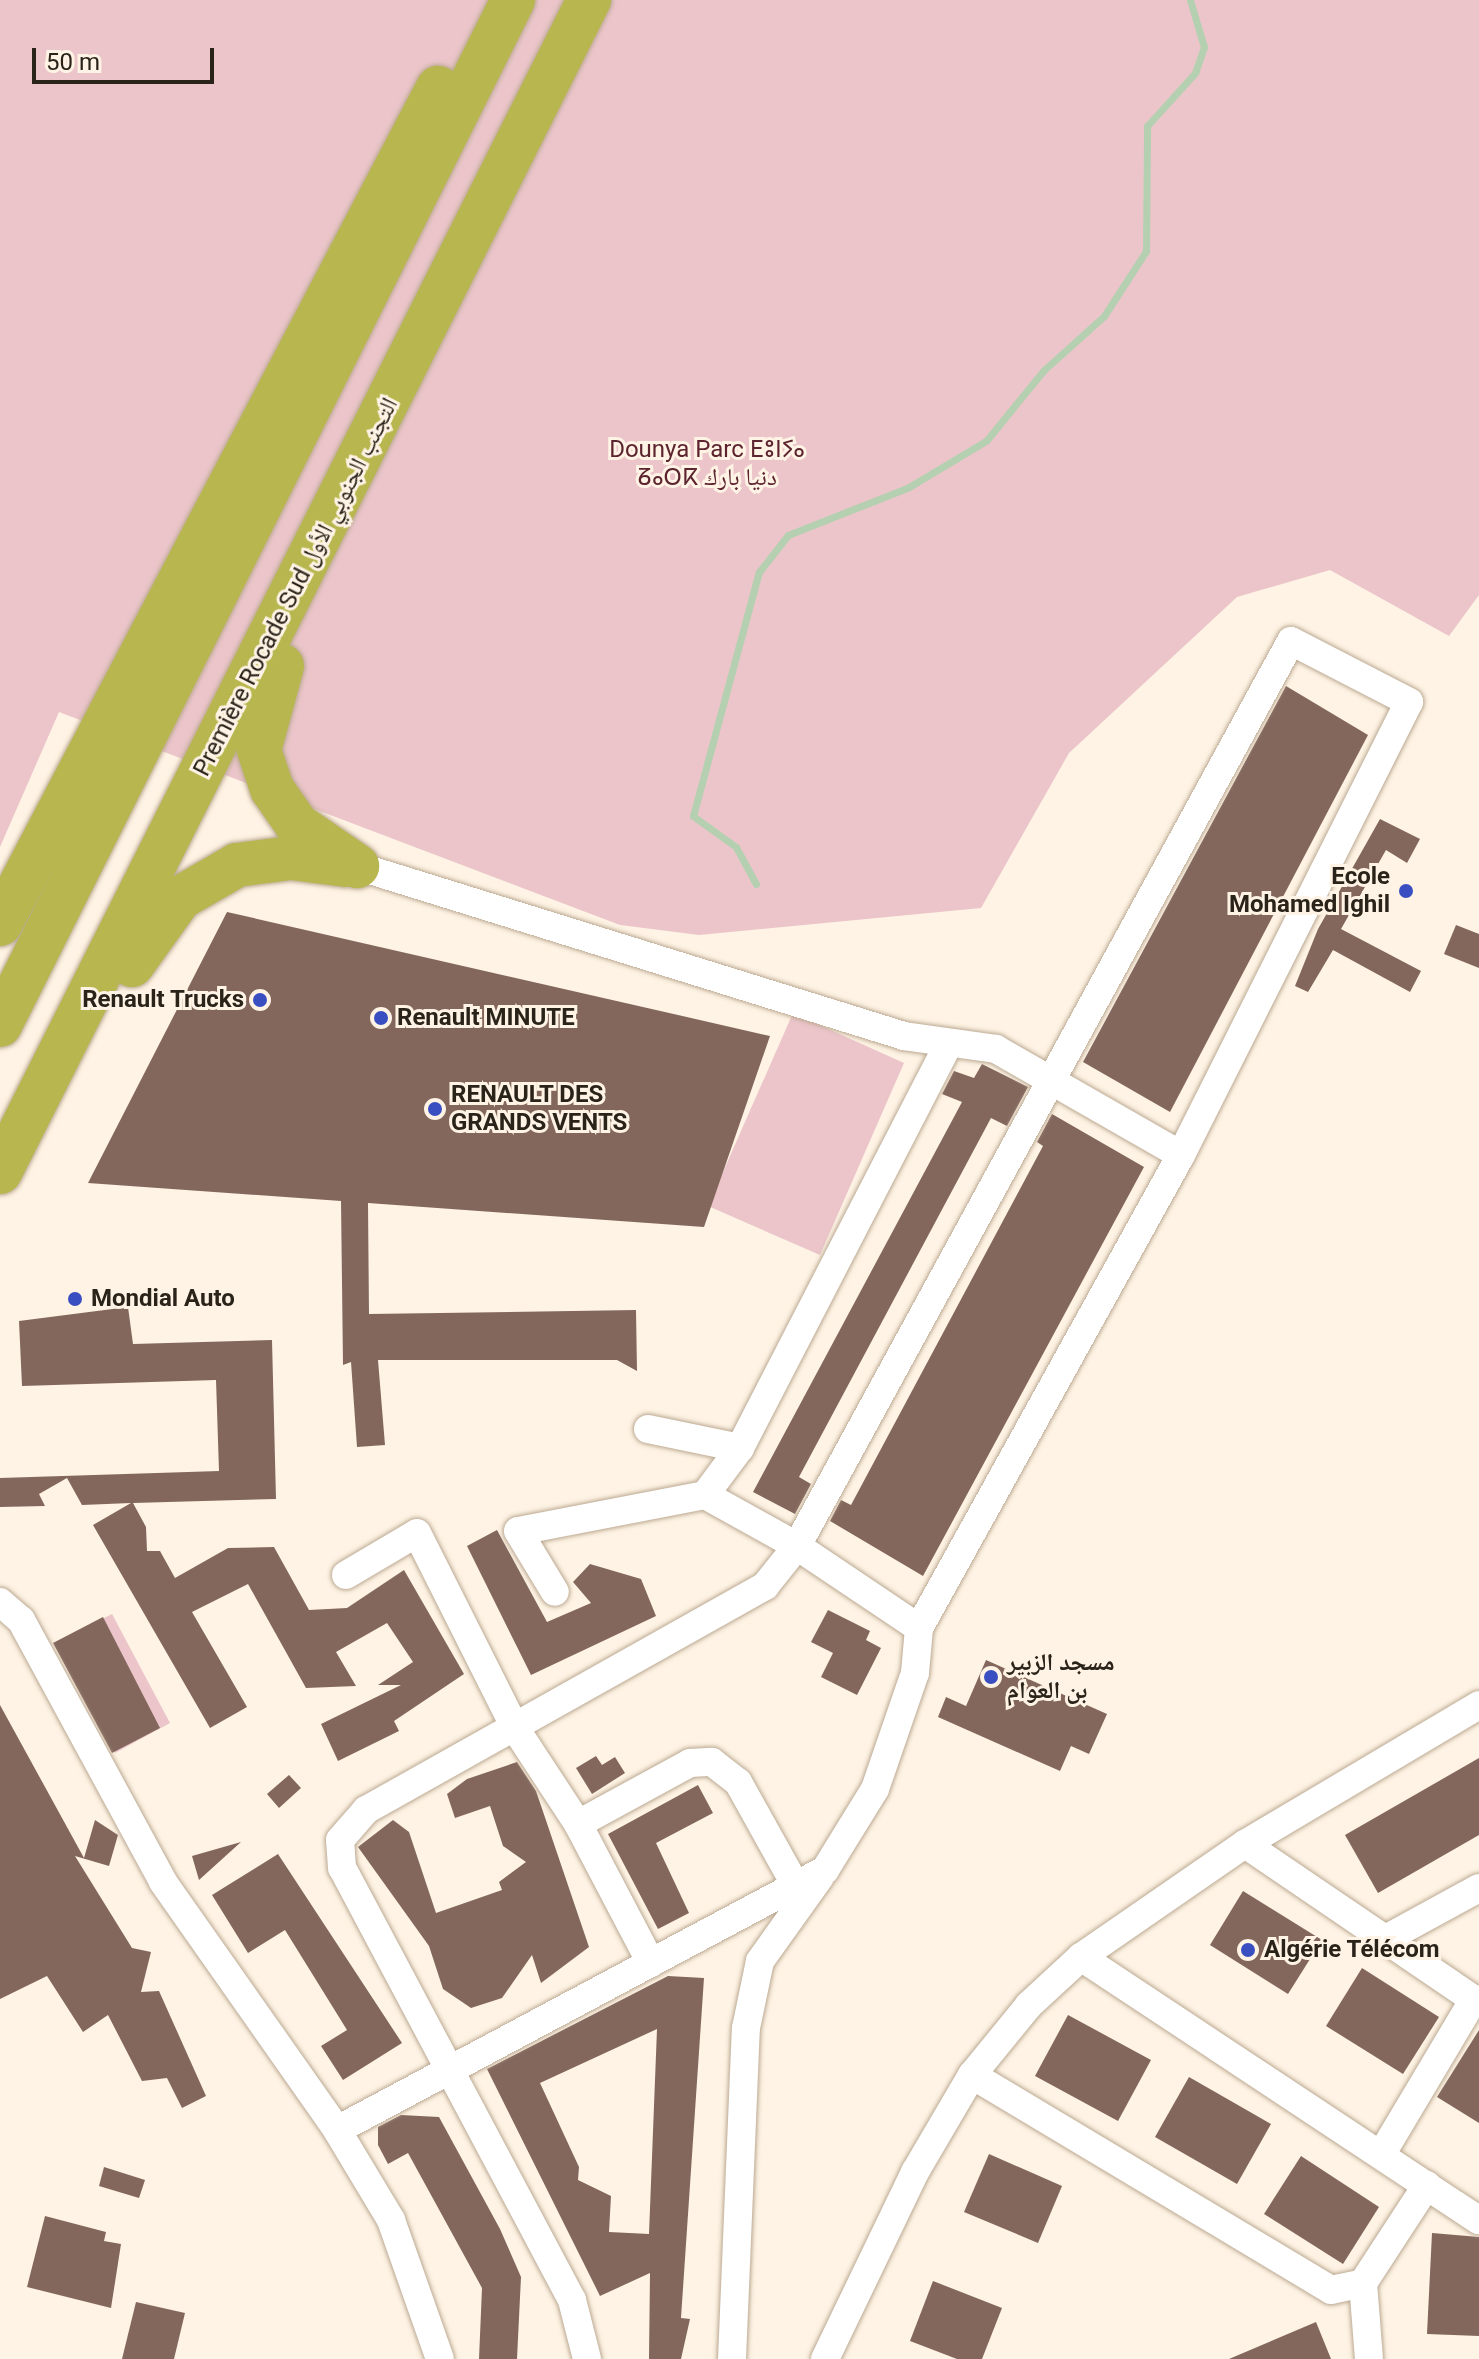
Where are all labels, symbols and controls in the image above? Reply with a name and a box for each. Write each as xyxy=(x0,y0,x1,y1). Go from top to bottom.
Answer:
scale bar xyxy=(36,32,218,82)
text: 50 m xyxy=(46,48,100,76)
street label: Première Rocade Sud التجنب الجنوبي الأول xyxy=(188,393,404,781)
park label: Dounya Parc ⴹⵓⵏⵢⴰ ⵒⴰⵔⴽ دنيا بارك xyxy=(609,436,805,492)
place label: Ecole Mohamed Ighil xyxy=(1229,863,1390,919)
marker: Ecole Mohamed Ighil xyxy=(1397,882,1415,900)
place label: Renault Trucks xyxy=(82,986,244,1014)
marker: Renault Trucks xyxy=(251,991,269,1009)
place label: Renault MINUTE xyxy=(397,1004,575,1032)
marker: Renault MINUTE xyxy=(372,1009,390,1027)
place label: RENAULT DES GRANDS VENTS xyxy=(451,1081,627,1137)
marker: RENAULT DES GRANDS VENTS xyxy=(426,1100,444,1118)
place label: Mondial Auto xyxy=(91,1285,235,1313)
marker: Mondial Auto xyxy=(66,1290,84,1308)
place label: مسجد الزبير بن العوام xyxy=(1007,1649,1115,1705)
marker: مسجد الزبير بن العوام xyxy=(982,1668,1000,1686)
place label: Algérie Télécom xyxy=(1264,1936,1440,1964)
marker: Algérie Télécom xyxy=(1239,1941,1257,1959)

